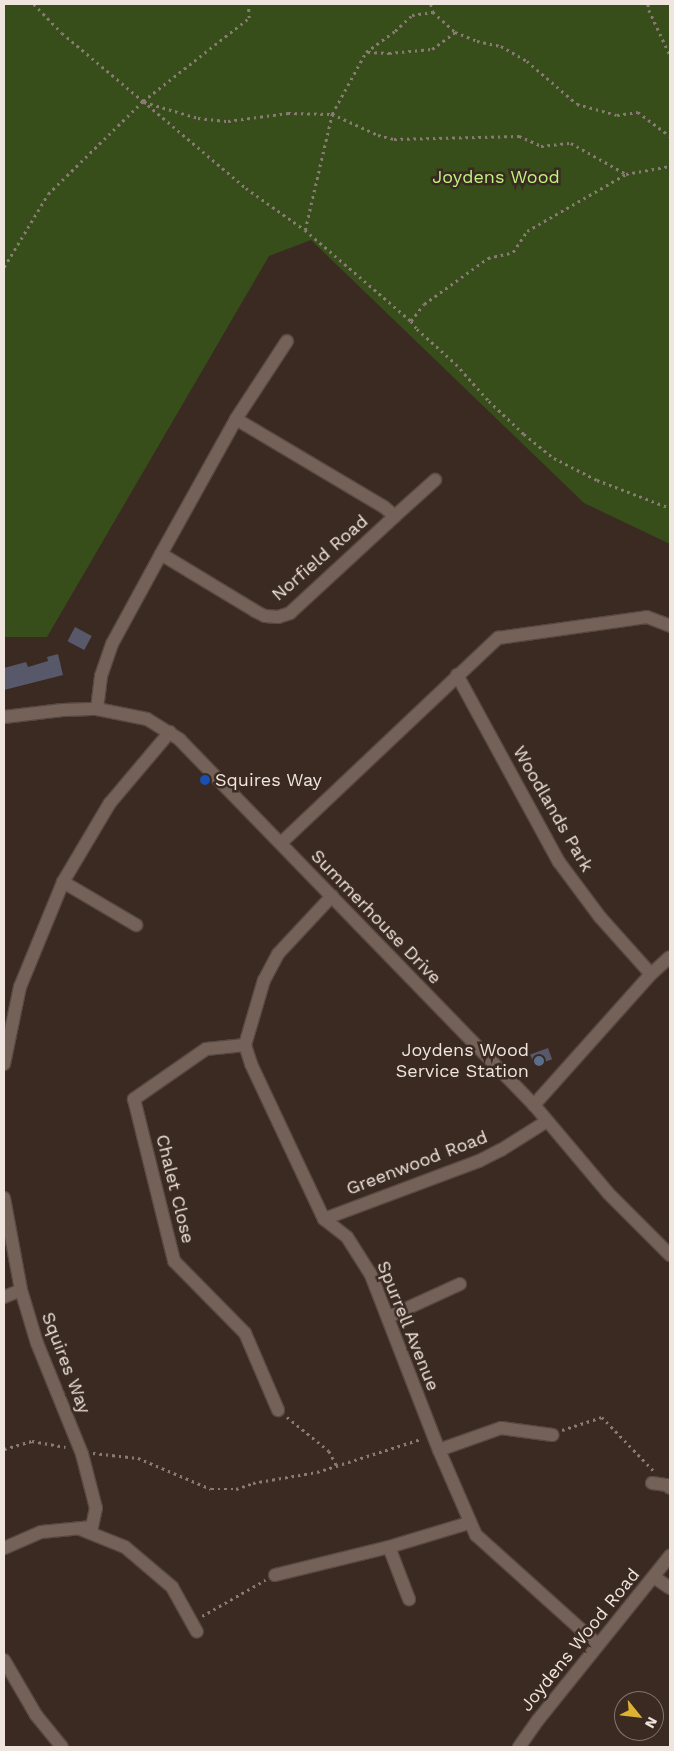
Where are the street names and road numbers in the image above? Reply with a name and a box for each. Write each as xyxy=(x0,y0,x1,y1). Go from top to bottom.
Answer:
street label: Norfield Road xyxy=(268,510,372,606)
street label: Woodlands Park xyxy=(508,742,598,876)
street label: Summerhouse Drive xyxy=(306,845,446,989)
street label: Greenwood Road xyxy=(343,1126,491,1200)
street label: Chalet Close xyxy=(151,1132,199,1246)
street label: Spurrell Avenue xyxy=(372,1257,444,1395)
street label: Squires Way xyxy=(37,1309,95,1417)
street label: Joydens Wood Road xyxy=(516,1564,644,1716)

